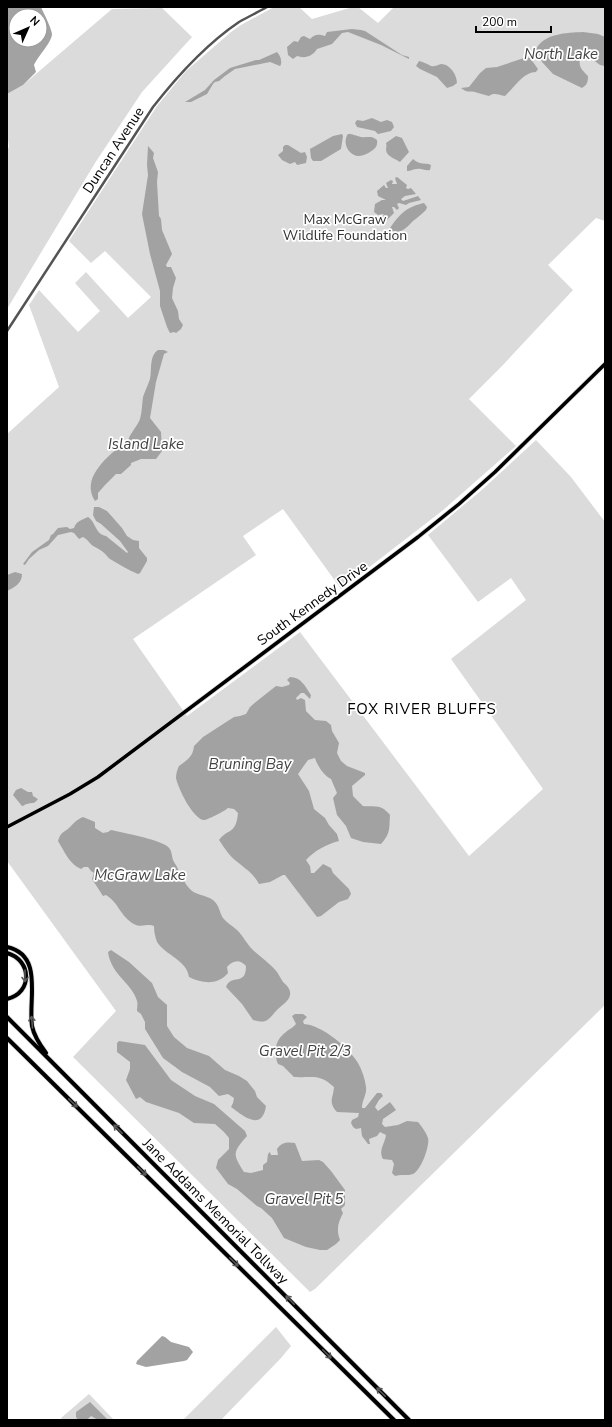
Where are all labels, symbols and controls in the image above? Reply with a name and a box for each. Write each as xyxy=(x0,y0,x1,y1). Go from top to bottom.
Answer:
north arrow xyxy=(8,8,48,48)
scale bar xyxy=(476,8,551,34)
text: N xyxy=(27,13,43,29)
text: 200 m xyxy=(482,14,517,30)
water label: North Lake xyxy=(524,44,598,64)
street label: Duncan Avenue xyxy=(78,103,148,197)
park label: Max McGraw Wildlife Foundation xyxy=(283,210,407,245)
water label: Island Lake xyxy=(108,434,184,454)
street label: South Kennedy Drive xyxy=(253,557,371,650)
district label: FOX RIVER BLUFFS xyxy=(347,699,497,719)
water label: Bruning Bay xyxy=(209,754,293,774)
water label: McGraw Lake xyxy=(94,865,186,885)
one-way arrow xyxy=(21,969,29,982)
one-way arrow xyxy=(29,1016,36,1029)
water label: Gravel Pit 2/3 xyxy=(259,1041,351,1061)
one-way arrow xyxy=(68,1098,78,1108)
one-way arrow xyxy=(114,1124,123,1134)
street label: Jane Addams Memorial Tollway xyxy=(138,1133,293,1289)
one-way arrow xyxy=(137,1166,147,1176)
water label: Gravel Pit 5 xyxy=(264,1189,344,1209)
one-way arrow xyxy=(229,1257,239,1267)
one-way arrow xyxy=(285,1295,294,1305)
one-way arrow xyxy=(322,1349,332,1358)
one-way arrow xyxy=(376,1387,386,1397)

